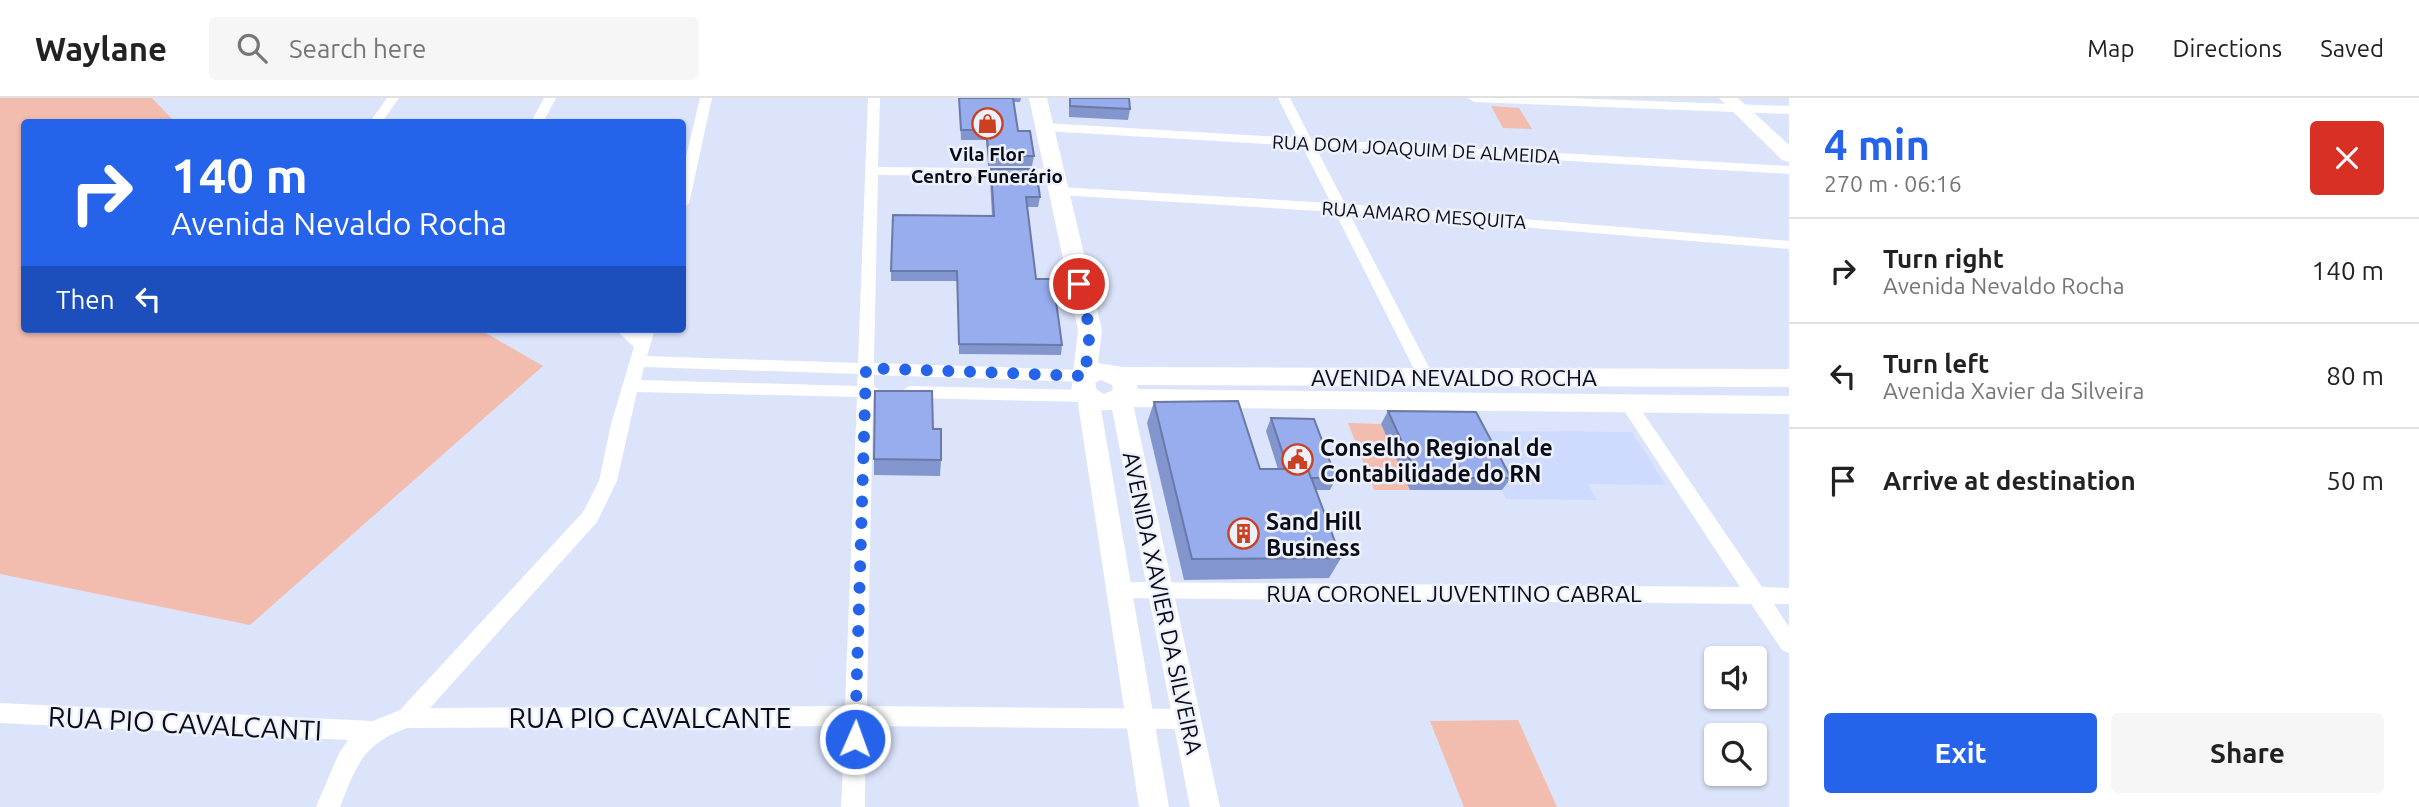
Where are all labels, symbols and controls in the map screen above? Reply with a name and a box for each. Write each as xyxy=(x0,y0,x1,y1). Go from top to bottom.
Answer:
search box xyxy=(209,17,699,80)
icon: search xyxy=(233,29,271,67)
text: Waylane xyxy=(35,30,167,67)
text: Search here xyxy=(289,34,426,63)
text: Map xyxy=(2087,35,2134,62)
text: Directions xyxy=(2172,35,2282,62)
text: Saved xyxy=(2320,35,2384,62)
shop icon: Vila Flor Centro Funerário xyxy=(970,106,1004,140)
text: 4 min xyxy=(1824,121,1930,168)
button: close xyxy=(2310,121,2384,195)
street label: RUA DOM JOAQUIM DE ALMEIDA xyxy=(1272,130,1561,168)
place label: Vila Flor Centro Funerário xyxy=(911,143,1063,187)
icon: right xyxy=(56,147,147,238)
text: 140 m xyxy=(171,147,308,202)
text: 270 m · 06:16 xyxy=(1824,171,1962,196)
street label: RUA AMARO MESQUITA xyxy=(1321,197,1528,233)
text: Avenida Nevaldo Rocha xyxy=(171,205,507,241)
text: Turn right xyxy=(1883,244,2004,273)
icon: right xyxy=(1824,252,1862,290)
pin xyxy=(1049,254,1109,314)
text: 140 m xyxy=(2312,256,2384,285)
icon: arrive xyxy=(1060,265,1098,303)
text: Avenida Nevaldo Rocha xyxy=(1883,273,2125,298)
icon: left xyxy=(129,280,167,318)
text: Then xyxy=(56,285,115,314)
text: Turn left xyxy=(1883,349,1989,378)
icon: left xyxy=(1824,357,1862,395)
text: 80 m xyxy=(2326,361,2384,390)
street label: AVENIDA NEVALDO ROCHA xyxy=(1311,365,1597,390)
text: Avenida Xavier da Silveira xyxy=(1883,378,2144,403)
place label: Conselho Regional de Contabilidade do RN xyxy=(1320,435,1553,486)
public building icon: Conselho Regional de Contabilidade do RN xyxy=(1280,443,1314,477)
street label: AVENIDA XAVIER DA SILVEIRA xyxy=(1119,449,1207,757)
icon: arrive xyxy=(1824,462,1862,500)
text: Arrive at destination xyxy=(1883,466,2136,495)
text: 50 m xyxy=(2326,466,2384,495)
place label: Sand Hill Business xyxy=(1266,509,1361,560)
building icon: Sand Hill Business xyxy=(1226,517,1260,551)
street label: RUA CORONEL JUVENTINO CABRAL xyxy=(1266,581,1642,606)
map controls xyxy=(1704,646,1767,786)
button: sound xyxy=(1704,646,1767,709)
street label: RUA PIO CAVALCANTI xyxy=(47,700,323,746)
street label: RUA PIO CAVALCANTE xyxy=(509,702,791,733)
position arrow xyxy=(818,702,892,776)
button: Exit xyxy=(1824,713,2097,793)
button: Share xyxy=(2111,713,2384,793)
button: search xyxy=(1704,723,1767,786)

